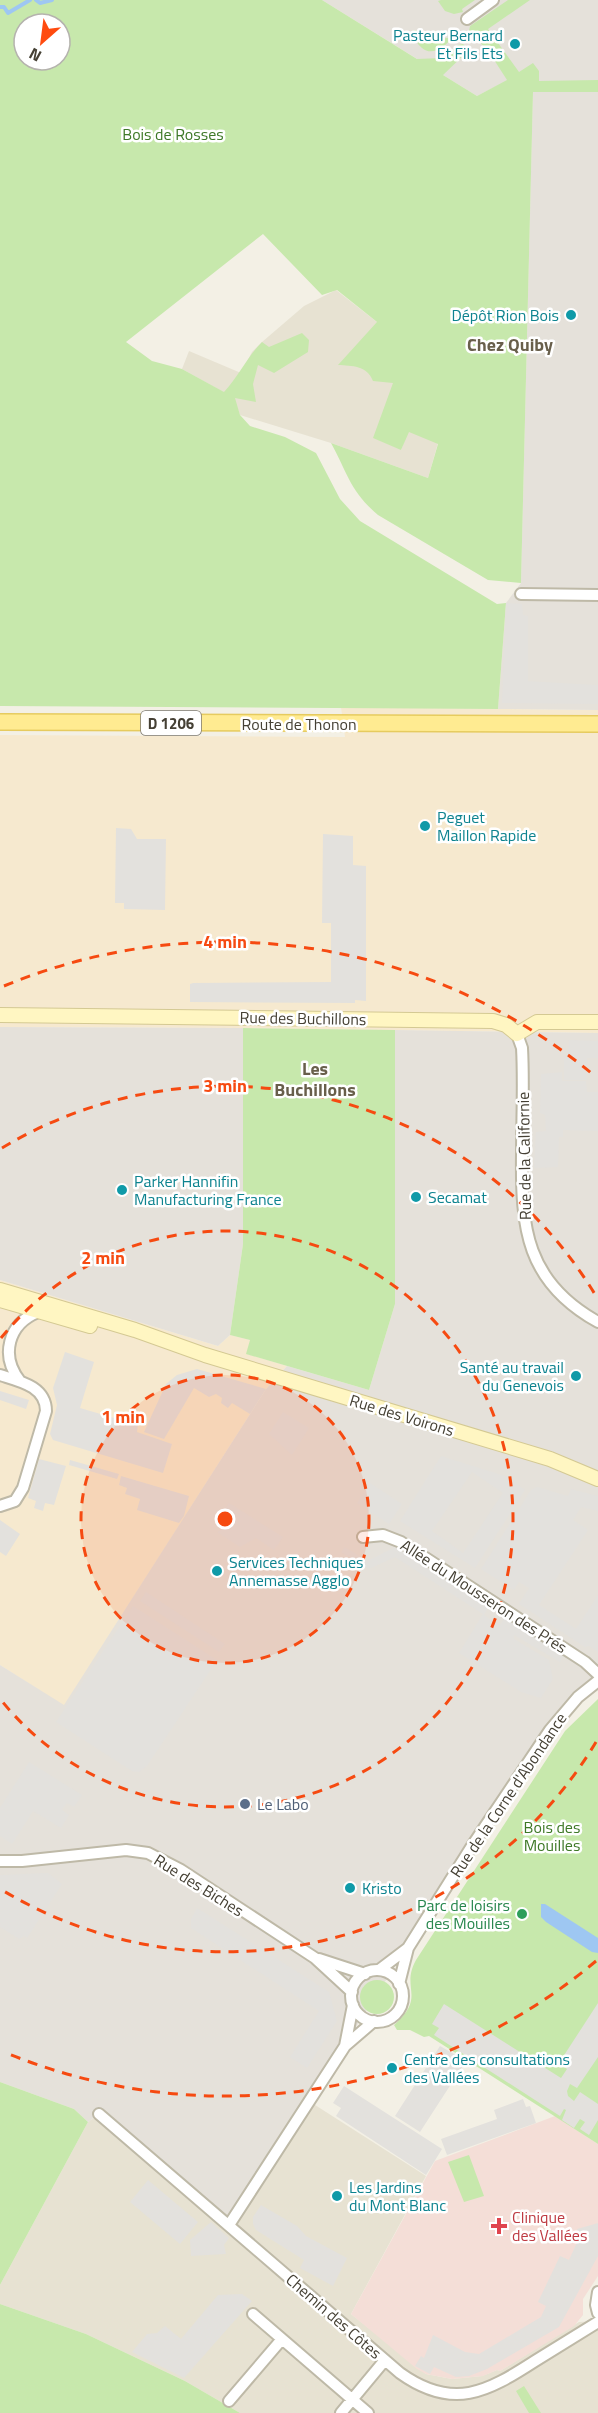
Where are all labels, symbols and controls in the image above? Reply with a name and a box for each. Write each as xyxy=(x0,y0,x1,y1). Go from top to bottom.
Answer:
north arrow xyxy=(12,12,72,72)
place label: Pasteur Bernard Et Fils Ets xyxy=(393,23,503,65)
marker: Pasteur Bernard Et Fils Ets xyxy=(508,37,522,51)
text: N xyxy=(24,42,45,68)
park label: Bois de Rosses xyxy=(122,122,224,146)
place label: Dépôt Rion Bois xyxy=(451,303,559,327)
marker: Dépôt Rion Bois xyxy=(564,308,578,322)
district label: Chez Quiby xyxy=(467,331,553,358)
road number: D 1206 xyxy=(141,711,201,735)
street label: Route de Thonon xyxy=(241,712,357,736)
place label: Peguet Maillon Rapide xyxy=(437,805,536,847)
marker: Peguet Maillon Rapide xyxy=(418,819,432,833)
text: 4 min xyxy=(203,928,247,955)
street label: Rue des Buchillons xyxy=(239,1005,367,1031)
district label: Les Buchillons xyxy=(274,1055,356,1103)
text: 3 min xyxy=(203,1072,247,1099)
street label: Rue de la Californie xyxy=(511,1092,537,1220)
place label: Parker Hannifin Manufacturing France xyxy=(134,1169,282,1211)
marker: Parker Hannifin Manufacturing France xyxy=(115,1183,129,1197)
place label: Secamat xyxy=(428,1185,487,1209)
marker: Secamat xyxy=(409,1190,423,1204)
text: 2 min xyxy=(81,1244,125,1271)
place label: Santé au travail du Genevois xyxy=(460,1355,564,1397)
marker: Santé au travail du Genevois xyxy=(569,1369,583,1383)
street label: Rue des Voirons xyxy=(347,1388,457,1442)
text: 1 min xyxy=(101,1403,145,1430)
centre of rings xyxy=(215,1509,235,1529)
street label: Allée du Mousseron des Prés xyxy=(396,1533,572,1659)
place label: Services Techniques Annemasse Agglo xyxy=(229,1550,364,1592)
marker: Services Techniques Annemasse Agglo xyxy=(210,1564,224,1578)
street label: Rue de la Corne d'Abondance xyxy=(444,1708,572,1882)
place label: Le Labo xyxy=(257,1792,309,1816)
marker: Le Labo xyxy=(238,1797,252,1811)
park label: Bois des Mouilles xyxy=(524,1815,580,1857)
street label: Rue des Biches xyxy=(149,1848,249,1922)
place label: Kristo xyxy=(362,1876,402,1900)
marker: Kristo xyxy=(343,1881,357,1895)
place label: Parc de loisirs des Mouilles xyxy=(417,1893,510,1935)
marker: Parc de loisirs des Mouilles xyxy=(515,1907,529,1921)
place label: Centre des consultations des Vallées xyxy=(404,2047,570,2089)
marker: Centre des consultations des Vallées xyxy=(385,2061,399,2075)
place label: Les Jardins du Mont Blanc xyxy=(349,2175,446,2217)
marker: Les Jardins du Mont Blanc xyxy=(330,2189,344,2203)
place label: Clinique des Vallées xyxy=(512,2205,587,2247)
marker: Clinique des Vallées xyxy=(490,2217,508,2235)
street label: Chemin des Côtes xyxy=(281,2268,387,2364)

